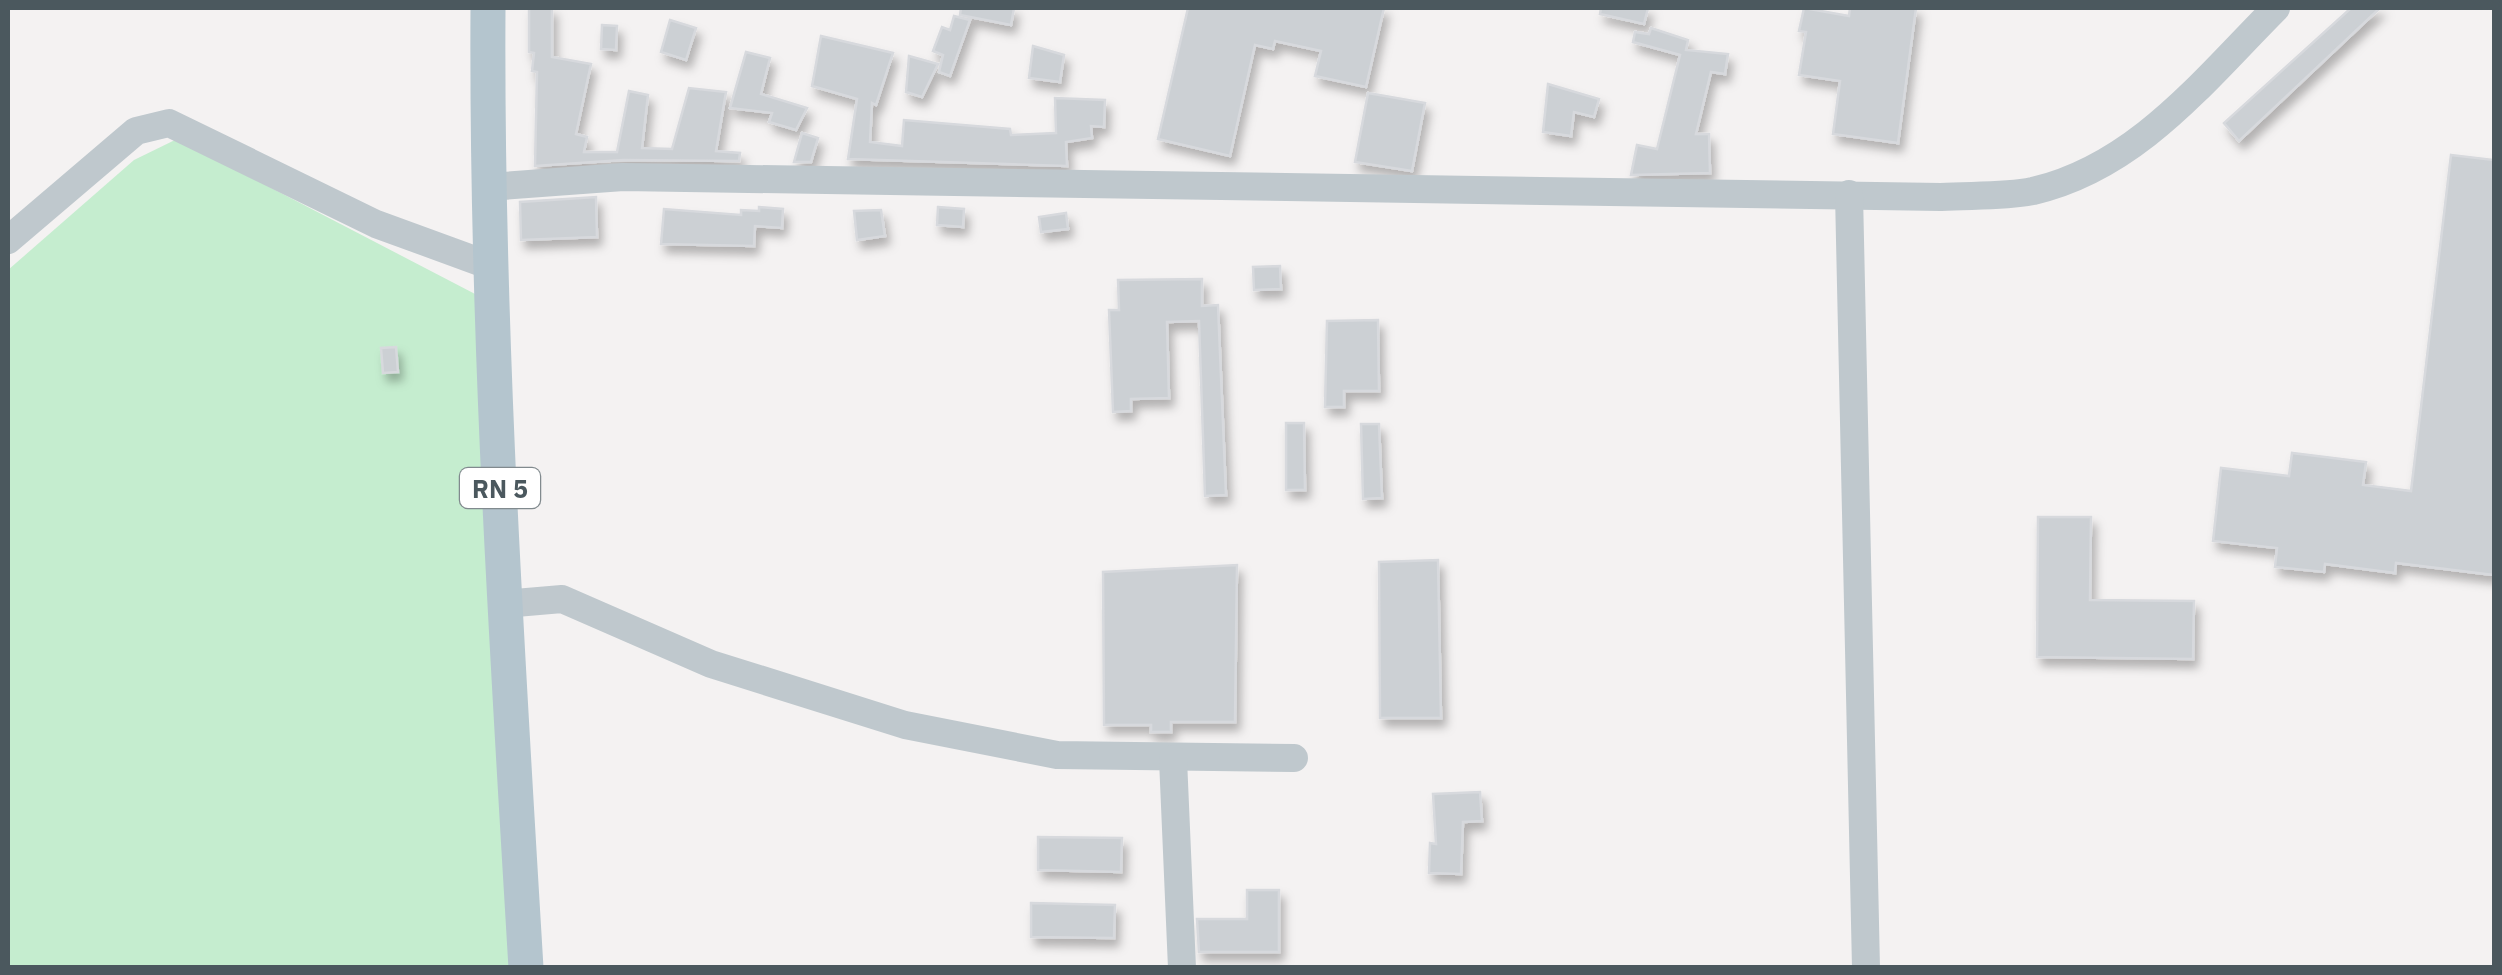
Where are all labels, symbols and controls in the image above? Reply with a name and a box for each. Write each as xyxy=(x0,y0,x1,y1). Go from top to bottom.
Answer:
road number: RN 5 xyxy=(460,468,540,508)

